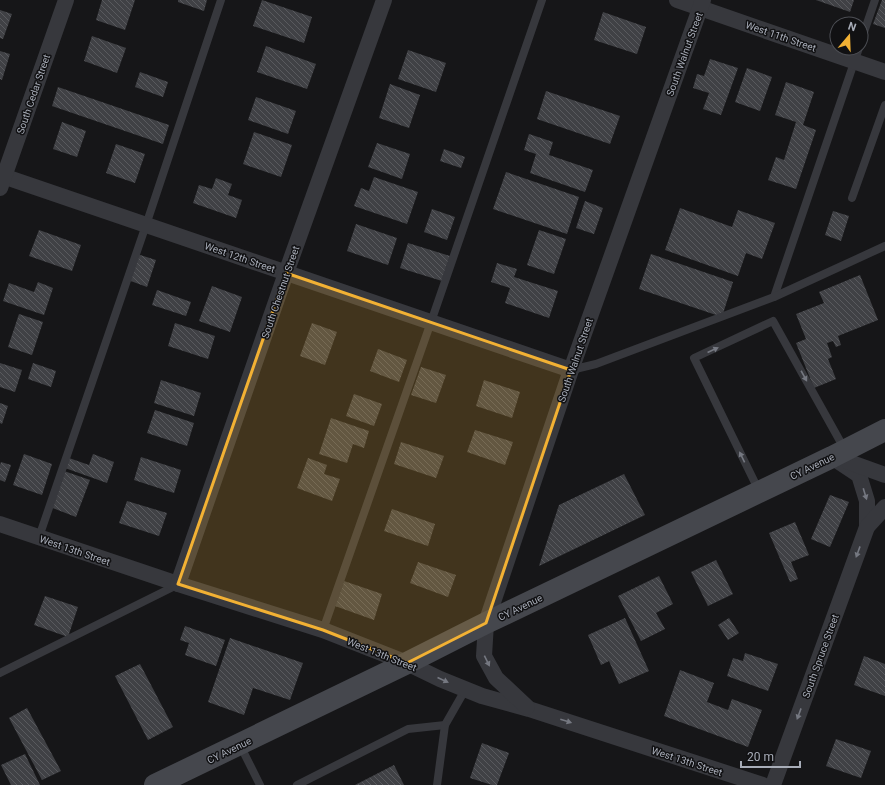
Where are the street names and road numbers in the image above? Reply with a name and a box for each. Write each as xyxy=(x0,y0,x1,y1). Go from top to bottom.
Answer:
street label: South Walnut Street xyxy=(664,11,705,97)
street label: West 11th Street xyxy=(744,19,818,54)
street label: South Cedar Street xyxy=(15,53,52,135)
street label: West 12th Street xyxy=(203,240,277,275)
street label: South Chestnut Street xyxy=(259,244,302,340)
street label: South Walnut Street xyxy=(556,317,595,404)
street label: CY Avenue xyxy=(788,451,836,482)
street label: West 13th Street xyxy=(38,533,112,568)
street label: CY Avenue xyxy=(496,592,544,623)
street label: South Spruce Street xyxy=(800,613,841,700)
street label: West 13th Street xyxy=(346,636,418,673)
street label: CY Avenue xyxy=(205,735,253,766)
street label: West 13th Street xyxy=(650,745,724,778)

